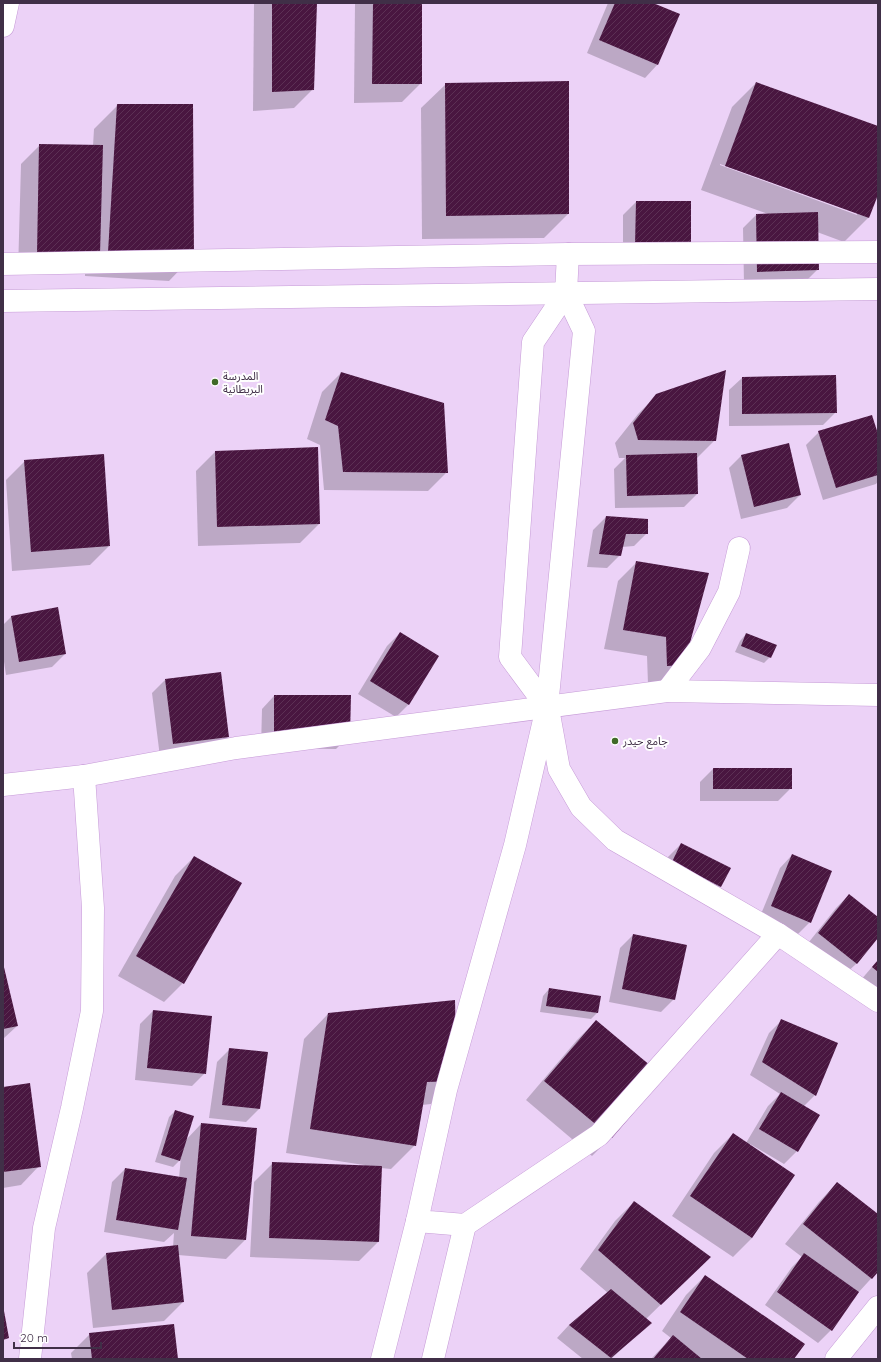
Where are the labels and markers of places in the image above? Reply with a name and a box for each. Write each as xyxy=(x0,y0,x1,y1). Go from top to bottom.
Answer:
place label: المدرسة البريطانية xyxy=(223,369,263,396)
marker: المدرسة البريطانية xyxy=(210,377,220,387)
place label: جامع حيدر xyxy=(622,734,668,749)
marker: جامع حيدر xyxy=(610,736,620,746)

